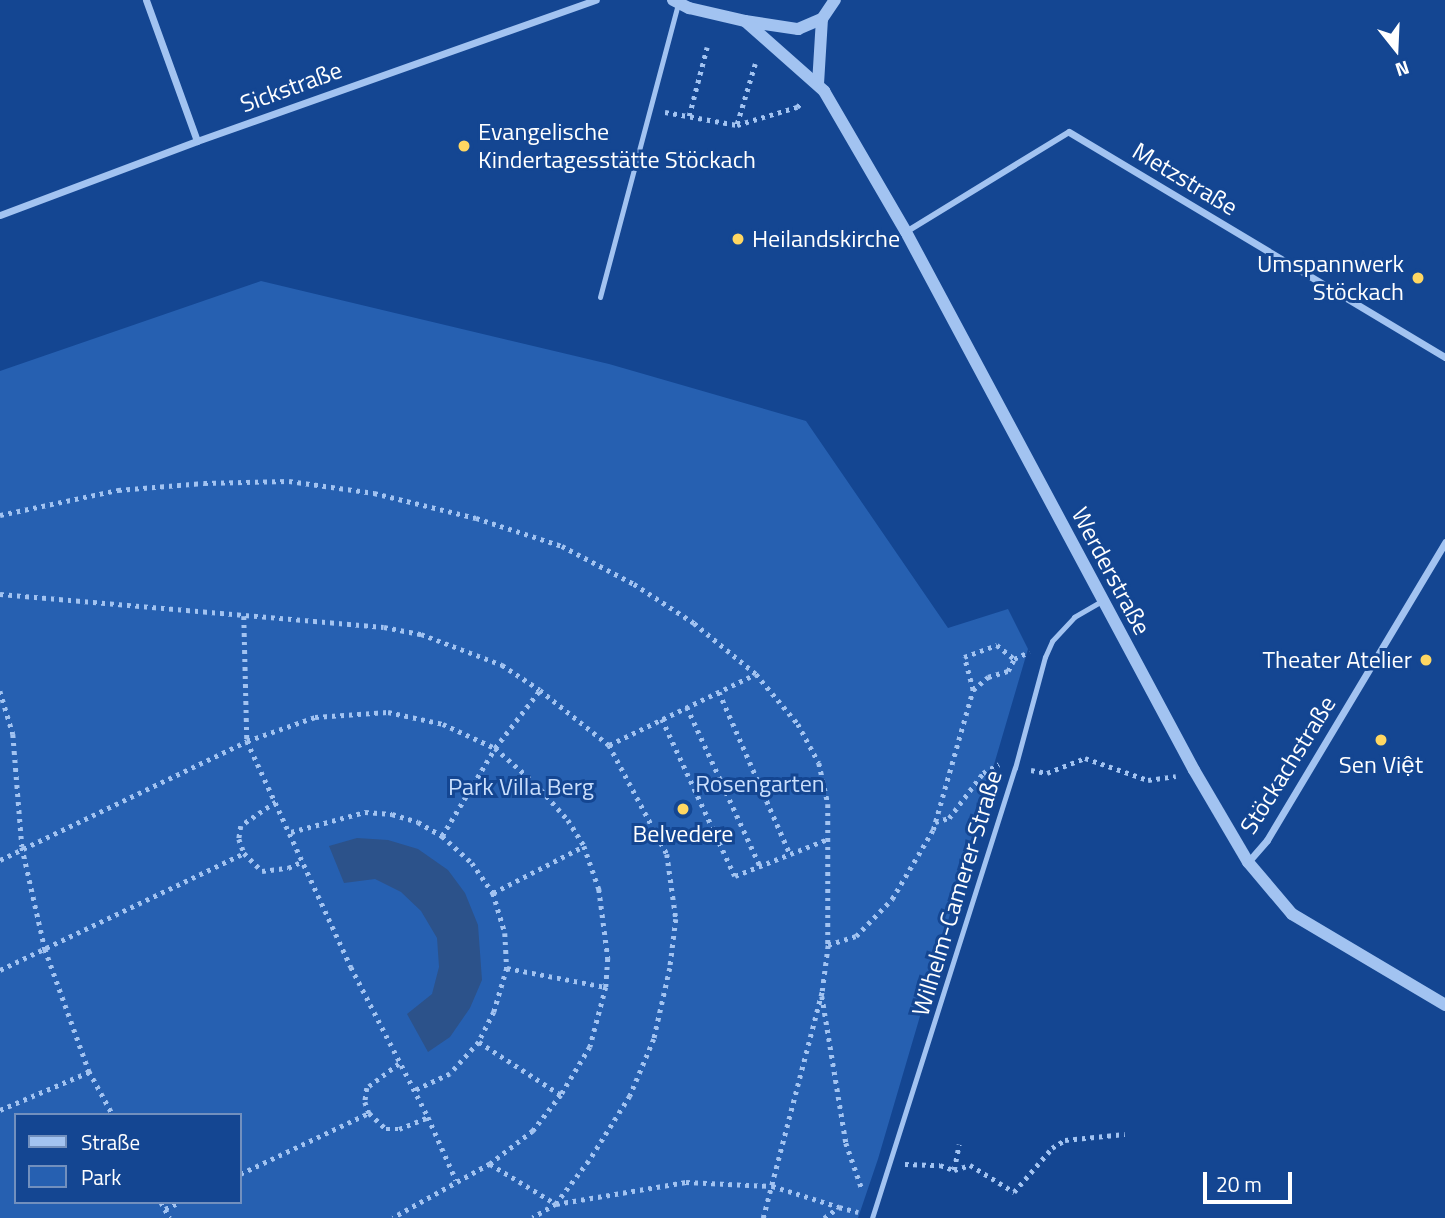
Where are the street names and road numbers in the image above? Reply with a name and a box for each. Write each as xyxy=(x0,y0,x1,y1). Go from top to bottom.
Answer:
street label: Sickstraße xyxy=(236,55,346,119)
street label: Metzstraße xyxy=(1127,136,1243,222)
street label: Werderstraße xyxy=(1065,503,1157,639)
street label: Stöckachstraße xyxy=(1234,691,1342,839)
street label: Wilhelm-Camerer-Straße xyxy=(906,767,1008,1019)

